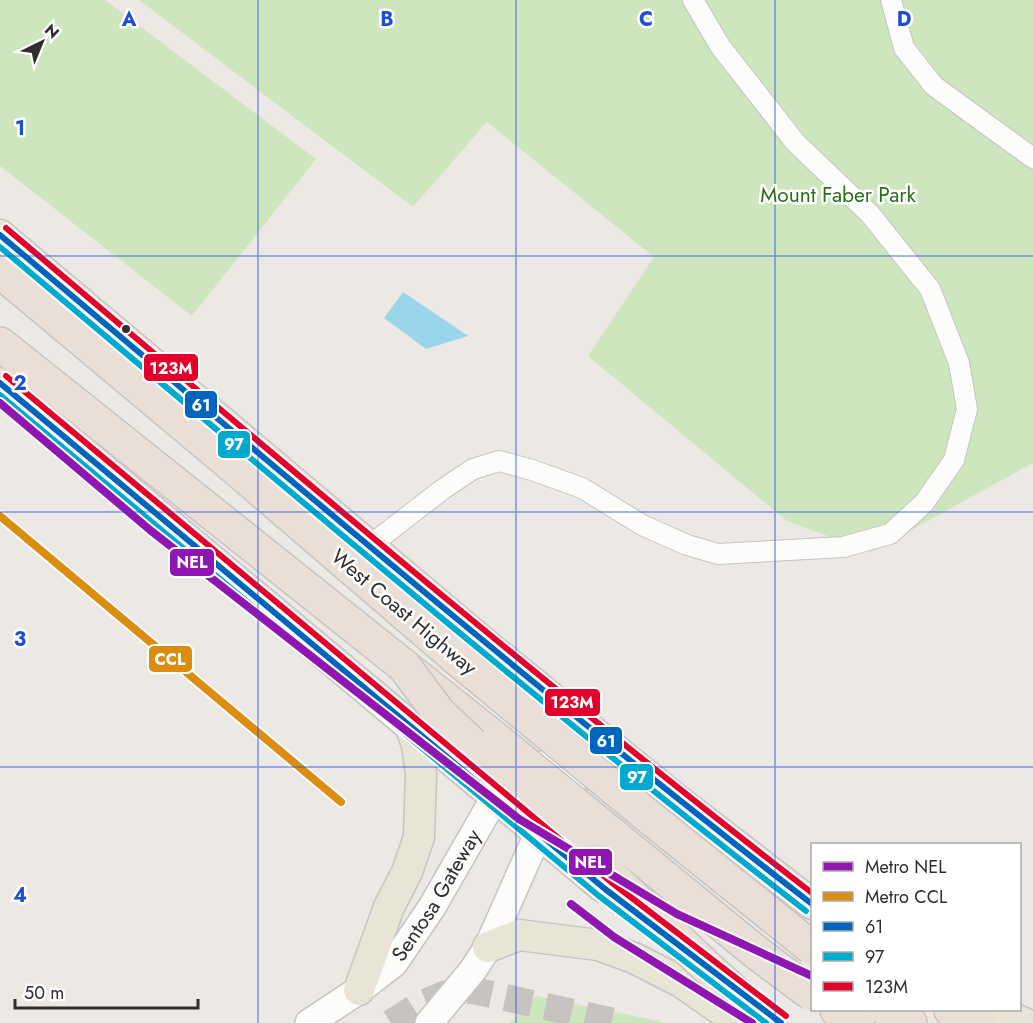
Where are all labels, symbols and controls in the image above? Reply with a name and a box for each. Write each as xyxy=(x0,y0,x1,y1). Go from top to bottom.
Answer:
text: A xyxy=(121,5,137,34)
text: B xyxy=(380,5,394,34)
text: C xyxy=(639,5,653,34)
text: D xyxy=(897,5,911,34)
north arrow xyxy=(12,12,72,72)
text: N xyxy=(39,19,64,44)
text: 1 xyxy=(15,114,25,143)
park label: Mount Faber Park xyxy=(760,180,917,210)
unlabelled marker xyxy=(120,323,132,335)
line badge: 123M xyxy=(143,353,199,382)
text: 123M xyxy=(150,357,192,380)
text: 2 xyxy=(13,369,27,398)
line badge: 61 xyxy=(184,390,218,419)
text: 61 xyxy=(192,394,210,417)
line badge: 97 xyxy=(217,430,251,459)
text: 97 xyxy=(224,433,244,456)
street label: West Coast Highway xyxy=(325,542,484,683)
line badge: NEL xyxy=(169,548,215,577)
text: NEL xyxy=(177,551,208,574)
text: 3 xyxy=(14,625,26,654)
line badge: CCL xyxy=(148,645,193,673)
text: CCL xyxy=(155,648,186,671)
line badge: 123M xyxy=(544,688,601,717)
text: 123M xyxy=(551,691,593,714)
line badge: 61 xyxy=(589,726,623,755)
text: 61 xyxy=(597,730,615,753)
line badge: 97 xyxy=(619,763,654,791)
text: 97 xyxy=(627,766,647,789)
street label: Sentosa Gateway xyxy=(384,823,489,967)
legend xyxy=(811,843,1021,1011)
line badge: NEL xyxy=(568,848,613,876)
text: NEL xyxy=(575,851,606,874)
text: Metro NEL xyxy=(865,854,946,880)
text: 4 xyxy=(13,881,27,910)
text: Metro CCL xyxy=(865,884,947,910)
text: 61 xyxy=(865,914,883,940)
text: 97 xyxy=(865,944,885,970)
scale bar xyxy=(15,972,198,1010)
text: 123M xyxy=(865,974,908,1000)
text: 50 m xyxy=(24,980,64,1006)

